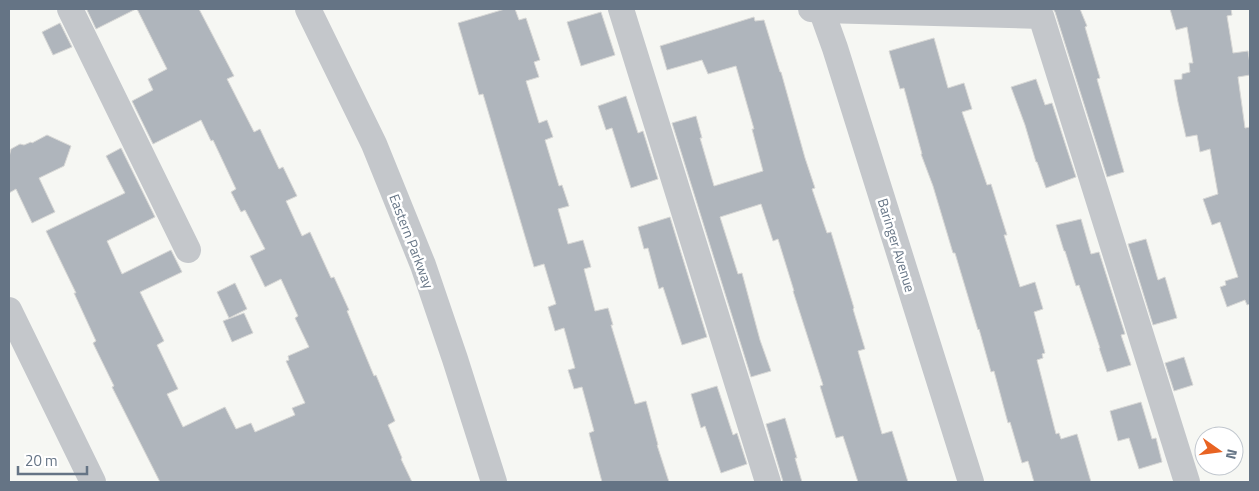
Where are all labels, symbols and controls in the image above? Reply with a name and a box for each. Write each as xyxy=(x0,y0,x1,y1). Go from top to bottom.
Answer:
street label: Eastern Parkway xyxy=(384,191,440,292)
street label: Baringer Avenue xyxy=(873,196,921,294)
north arrow xyxy=(1194,426,1244,476)
scale bar xyxy=(18,444,86,476)
text: N xyxy=(1221,447,1243,462)
text: 20 m xyxy=(25,449,58,472)

